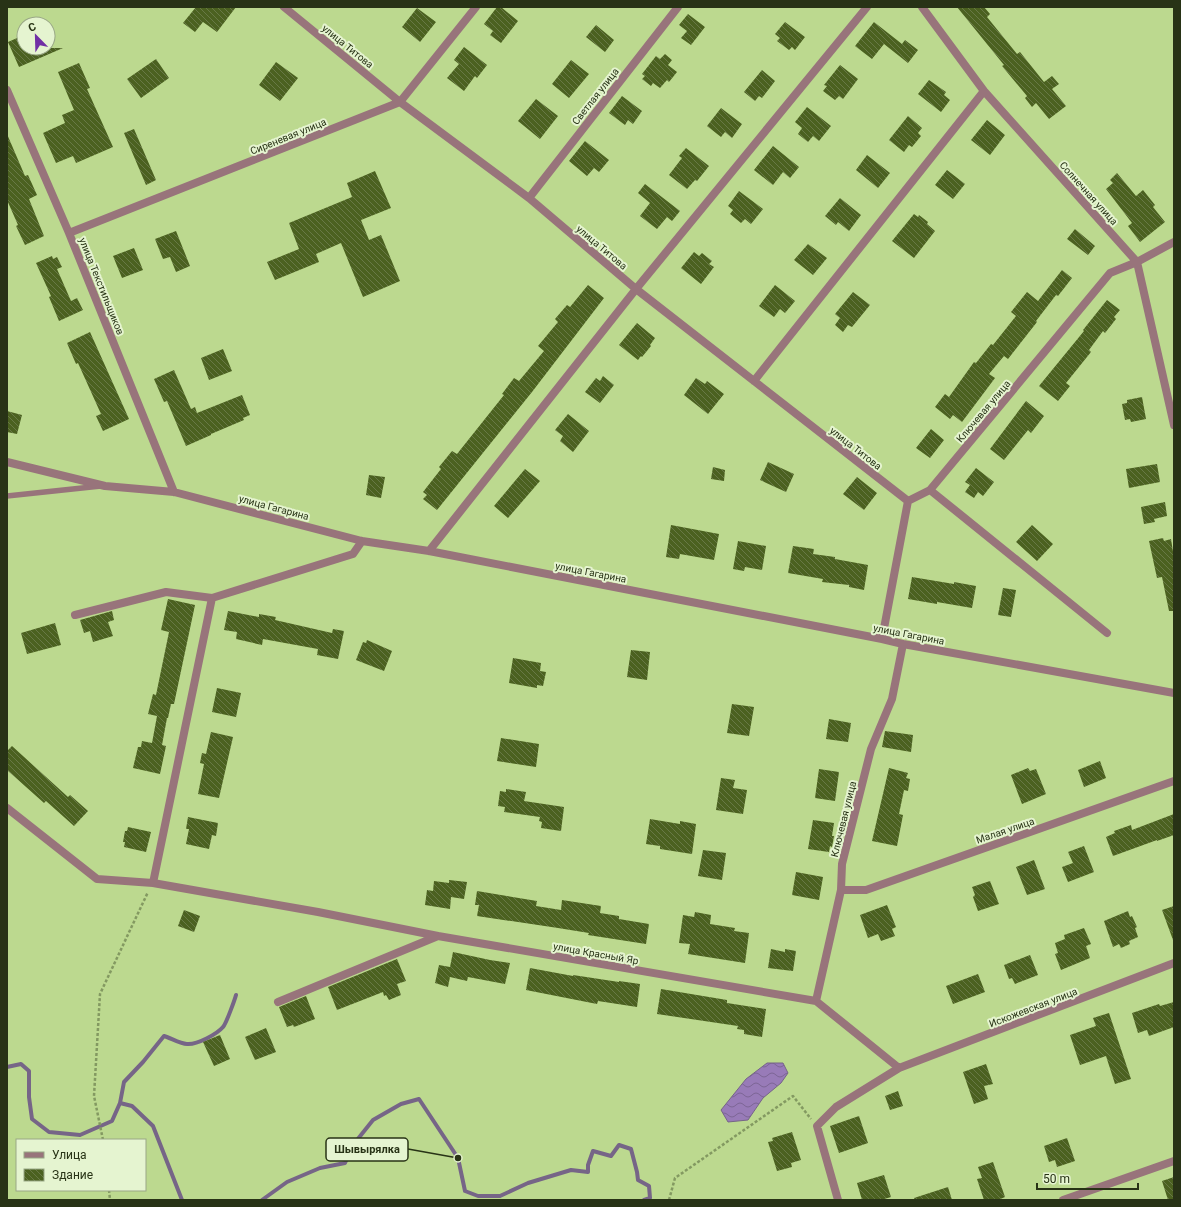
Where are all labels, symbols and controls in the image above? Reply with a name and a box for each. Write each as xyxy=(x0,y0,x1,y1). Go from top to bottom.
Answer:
north arrow xyxy=(16,16,56,56)
text: С xyxy=(26,20,38,35)
street label: улица Титова xyxy=(320,22,375,70)
street label: Светлая улица xyxy=(570,66,621,127)
street label: Сиреневая улица xyxy=(249,116,328,157)
street label: Солнечная улица xyxy=(1057,160,1120,227)
street label: улица Титова xyxy=(574,223,629,272)
street label: улица Текстильщиков xyxy=(77,236,126,337)
street label: Ключевая улица xyxy=(954,378,1013,445)
street label: улица Титова xyxy=(828,425,884,472)
street label: улица Гагарина xyxy=(238,493,310,522)
street label: улица Гагарина xyxy=(554,560,627,585)
street label: улица Гагарина xyxy=(872,622,945,647)
street label: Ключевая улица xyxy=(829,780,858,858)
street label: Малая улица xyxy=(975,815,1036,846)
street label: улица Красный Яр xyxy=(552,941,640,966)
street label: Искожевская улица xyxy=(988,986,1079,1029)
callout: Шывырялка xyxy=(326,1138,408,1161)
legend xyxy=(16,1139,146,1191)
text: Шывырялка xyxy=(334,1143,400,1156)
text: Улица xyxy=(52,1148,87,1162)
scale bar xyxy=(1037,1165,1138,1191)
text: Здание xyxy=(52,1168,93,1182)
text: 50 m xyxy=(1043,1172,1070,1186)

